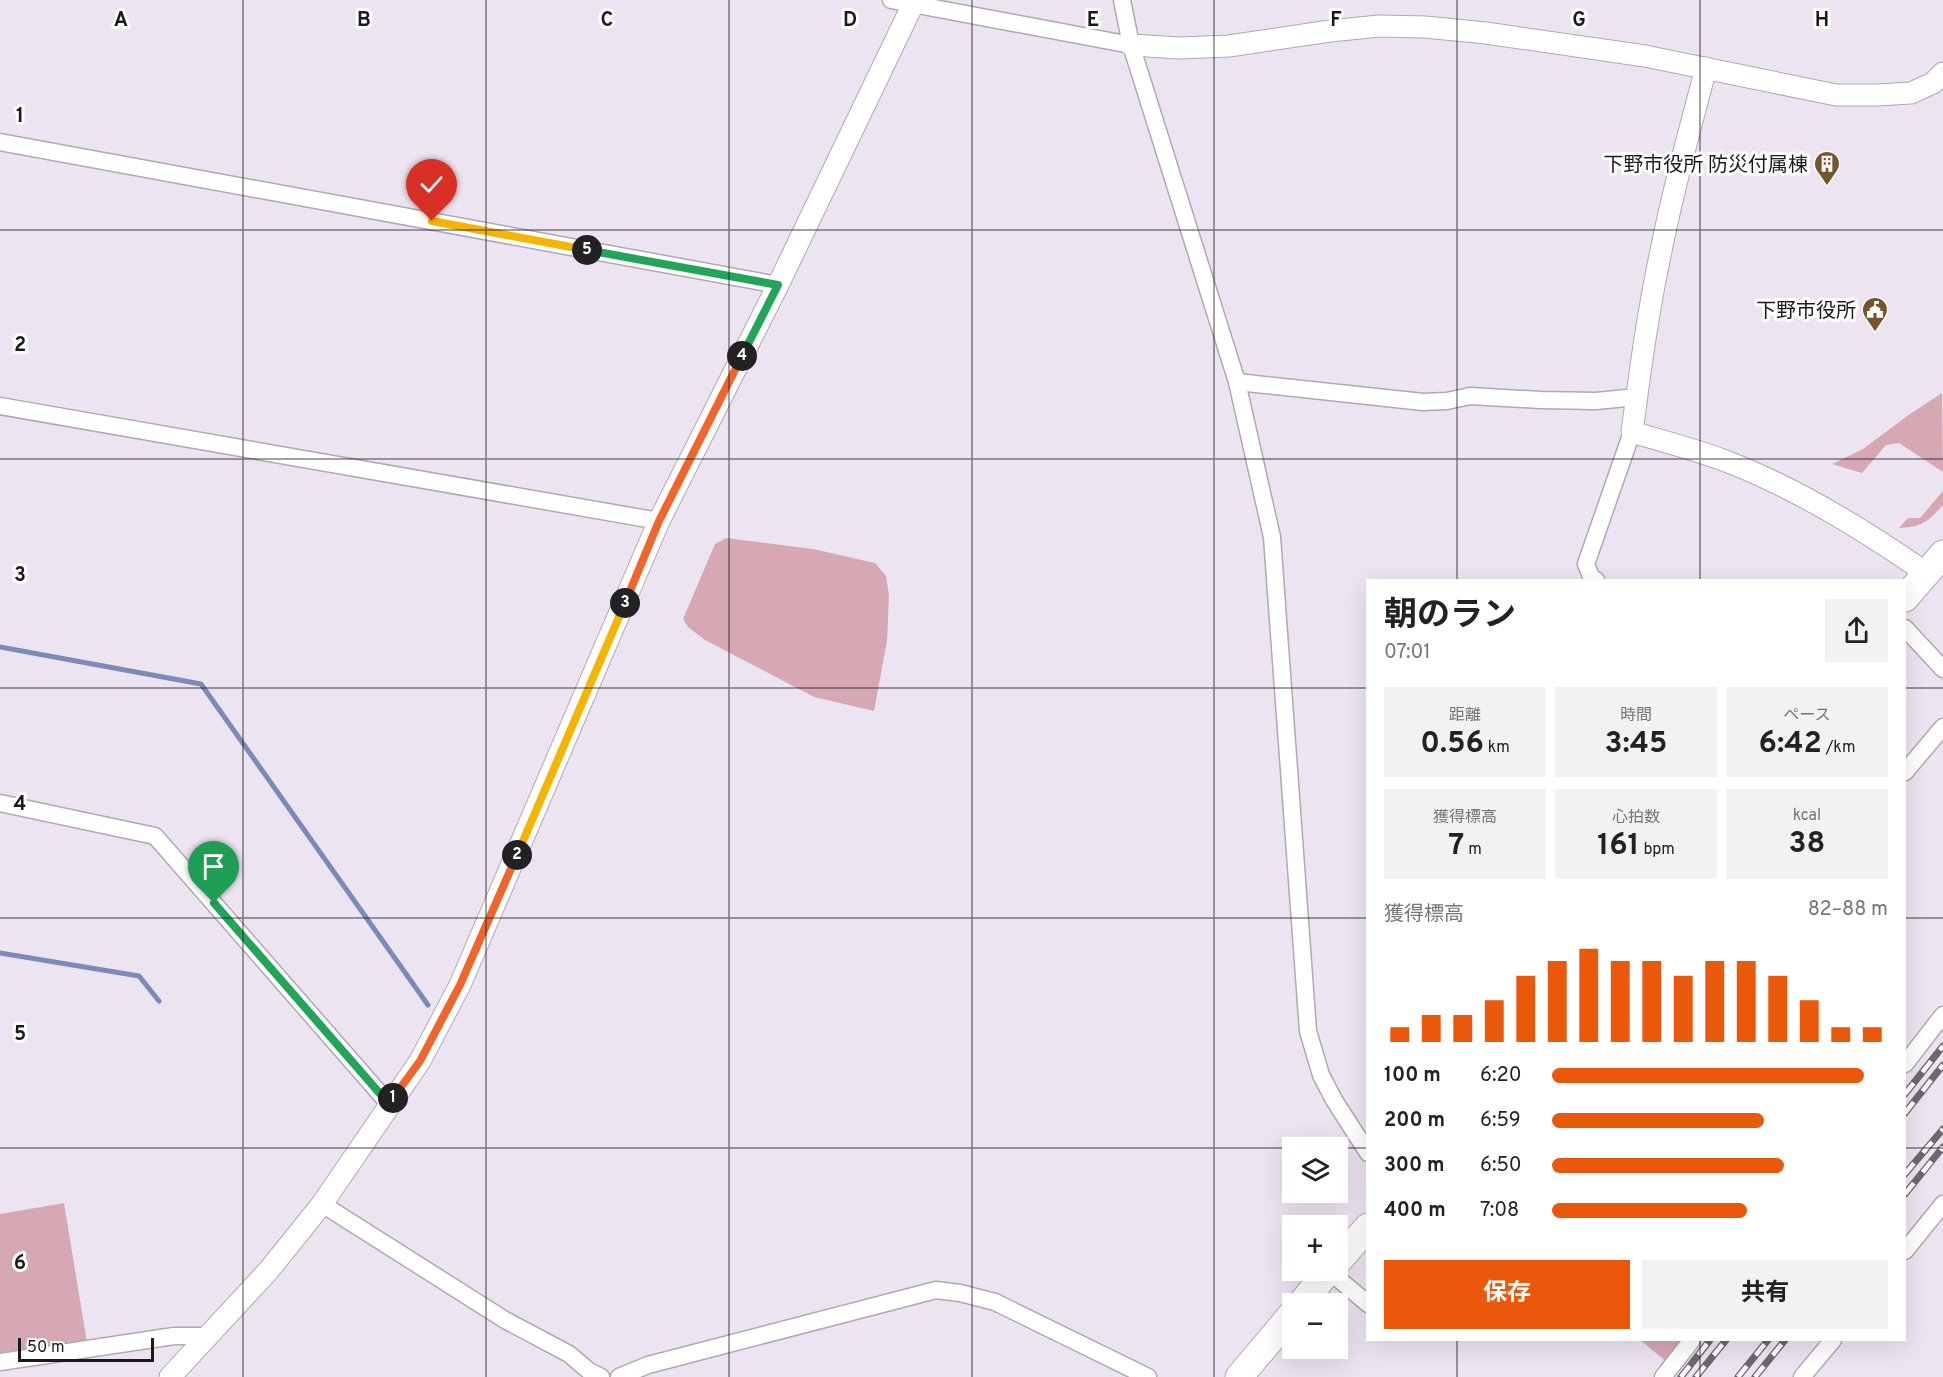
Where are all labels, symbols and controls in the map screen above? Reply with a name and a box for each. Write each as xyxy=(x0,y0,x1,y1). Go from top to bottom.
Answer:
text: A xyxy=(114,8,128,34)
text: B xyxy=(357,8,371,34)
text: C xyxy=(601,8,613,34)
text: D xyxy=(843,8,857,34)
text: E xyxy=(1087,8,1099,34)
text: F xyxy=(1330,8,1342,34)
text: G xyxy=(1572,8,1586,34)
text: H xyxy=(1815,8,1829,34)
text: 1 xyxy=(16,104,24,130)
building icon: 下野市役所 防災付属棟 xyxy=(1812,149,1842,187)
place label: 下野市役所 防災付属棟 xyxy=(1603,153,1808,179)
pin xyxy=(406,159,457,221)
icon: check xyxy=(415,168,448,201)
pin: 5 xyxy=(572,235,602,265)
text: 5 xyxy=(582,240,592,260)
public building icon: 下野市役所 xyxy=(1860,295,1890,333)
place label: 下野市役所 xyxy=(1756,299,1856,325)
text: 2 xyxy=(14,333,26,359)
pin: 4 xyxy=(727,341,757,371)
text: 4 xyxy=(737,346,747,366)
text: 3 xyxy=(14,563,26,589)
pin: 3 xyxy=(610,588,640,618)
text: 3 xyxy=(620,593,630,613)
text: 朝のラン xyxy=(1384,596,1516,638)
button: share xyxy=(1825,599,1888,662)
text: 07:01 xyxy=(1384,640,1431,666)
text: 距離 xyxy=(1449,706,1481,726)
text: 時間 xyxy=(1620,706,1652,726)
text: ペース xyxy=(1783,706,1831,726)
text: 0.56 xyxy=(1420,726,1484,763)
text: 3:45 xyxy=(1605,726,1667,763)
text: 6:42 xyxy=(1759,726,1822,763)
text: km xyxy=(1484,738,1510,758)
text: /km xyxy=(1822,738,1855,758)
text: 4 xyxy=(14,792,26,818)
text: kcal xyxy=(1793,806,1821,826)
text: 獲得標高 xyxy=(1433,808,1497,828)
text: 心拍数 xyxy=(1612,808,1660,828)
text: 38 xyxy=(1789,826,1825,863)
text: 7 xyxy=(1448,828,1464,865)
text: 161 xyxy=(1597,828,1640,865)
pin: 2 xyxy=(502,840,532,870)
text: m xyxy=(1464,840,1482,860)
text: bpm xyxy=(1640,840,1675,860)
pin xyxy=(188,841,239,903)
text: 2 xyxy=(512,845,522,865)
icon: arrive xyxy=(197,850,230,883)
text: 82–88 m xyxy=(1808,897,1888,923)
text: 獲得標高 xyxy=(1384,902,1464,928)
text: 5 xyxy=(14,1022,26,1048)
text: 100 m xyxy=(1384,1063,1441,1089)
text: 6:20 xyxy=(1480,1063,1522,1089)
pin: 1 xyxy=(378,1083,408,1113)
text: 1 xyxy=(390,1088,396,1108)
text: 200 m xyxy=(1384,1108,1445,1134)
text: 6:59 xyxy=(1480,1108,1521,1134)
map controls xyxy=(1282,1137,1348,1359)
button: layers xyxy=(1282,1137,1348,1203)
text: 300 m xyxy=(1384,1153,1445,1179)
text: 6:50 xyxy=(1480,1153,1522,1179)
text: 400 m xyxy=(1384,1198,1446,1224)
text: 7:08 xyxy=(1480,1198,1519,1224)
button: + xyxy=(1282,1215,1348,1281)
text: 6 xyxy=(14,1251,26,1277)
button: 保存 xyxy=(1384,1260,1630,1329)
button: 共有 xyxy=(1642,1260,1888,1329)
button: − xyxy=(1282,1293,1348,1359)
scale bar xyxy=(18,1335,154,1362)
text: 50 m xyxy=(27,1338,65,1358)

